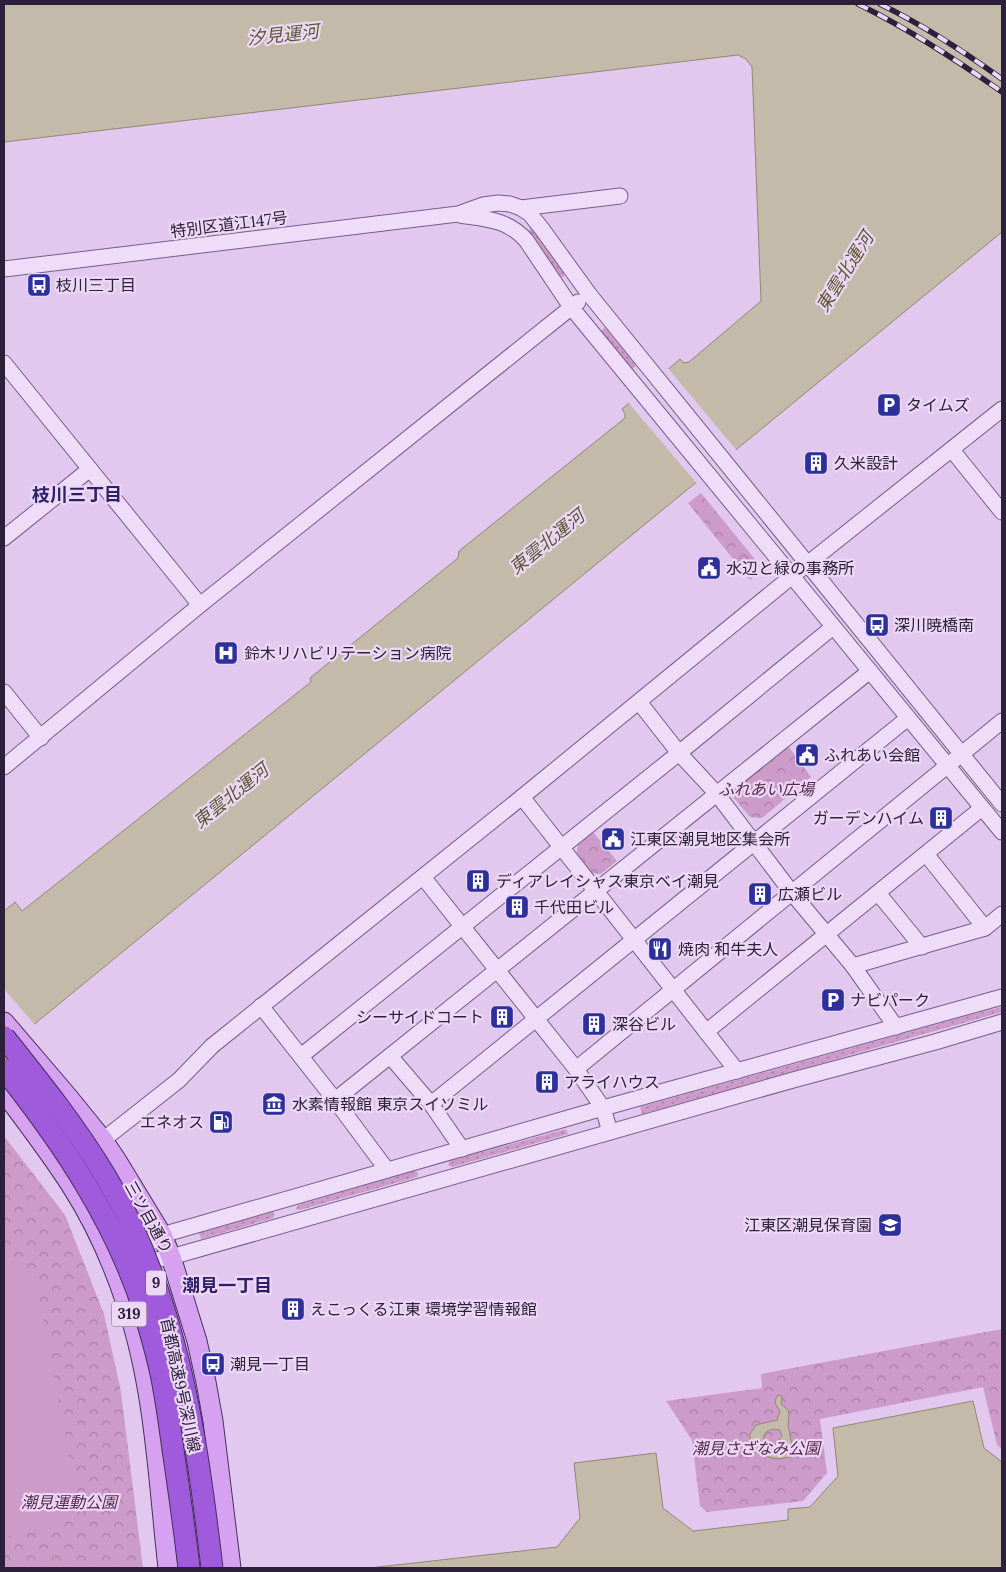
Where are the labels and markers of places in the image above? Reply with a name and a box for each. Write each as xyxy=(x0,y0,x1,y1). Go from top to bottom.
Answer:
bus stop icon: 枝川三丁目 xyxy=(26,272,52,298)
place label: 枝川三丁目 xyxy=(56,275,136,295)
parking icon: タイムズ xyxy=(876,392,902,418)
place label: タイムズ xyxy=(906,395,970,415)
building icon: 久米設計 xyxy=(803,450,829,476)
place label: 久米設計 xyxy=(834,453,898,473)
public building icon: 水辺と緑の事務所 xyxy=(696,555,722,581)
place label: 水辺と緑の事務所 xyxy=(726,558,854,578)
bus stop icon: 深川暁橋南 xyxy=(864,612,890,638)
place label: 深川暁橋南 xyxy=(894,615,974,635)
hospital icon: 鈴木リハビリテーション病院 xyxy=(213,640,239,666)
place label: 鈴木リハビリテーション病院 xyxy=(244,643,452,663)
public building icon: ふれあい会館 xyxy=(794,742,820,768)
place label: ふれあい会館 xyxy=(824,745,920,765)
building icon: ガーデンハイム xyxy=(928,805,954,831)
place label: ガーデンハイム xyxy=(813,808,924,828)
public building icon: 江東区潮見地区集会所 xyxy=(600,826,626,852)
place label: 江東区潮見地区集会所 xyxy=(630,829,790,849)
building icon: ディアレイシャス東京ベイ潮見 xyxy=(465,868,491,894)
place label: ディアレイシャス東京ベイ潮見 xyxy=(496,871,719,891)
building icon: 広瀬ビル xyxy=(747,881,773,907)
place label: 広瀬ビル xyxy=(778,884,842,904)
building icon: 千代田ビル xyxy=(504,894,530,920)
place label: 千代田ビル xyxy=(534,897,614,917)
restaurant icon: 焼肉 和牛夫人 xyxy=(647,936,673,962)
place label: 焼肉 和牛夫人 xyxy=(678,939,778,959)
parking icon: ナビパーク xyxy=(820,987,846,1013)
place label: ナビパーク xyxy=(850,990,930,1010)
building icon: シーサイドコート xyxy=(489,1004,515,1030)
place label: シーサイドコート xyxy=(356,1007,484,1027)
building icon: 深谷ビル xyxy=(581,1011,607,1037)
place label: 深谷ビル xyxy=(612,1014,676,1034)
building icon: アライハウス xyxy=(534,1069,560,1095)
place label: アライハウス xyxy=(564,1072,660,1092)
museum icon: 水素情報館 東京スイソミル xyxy=(261,1091,287,1117)
place label: 水素情報館 東京スイソミル xyxy=(292,1094,488,1114)
fuel station icon: エネオス xyxy=(208,1109,234,1135)
place label: エネオス xyxy=(140,1112,204,1132)
school or university icon: 江東区潮見保育園 xyxy=(877,1212,903,1238)
place label: 江東区潮見保育園 xyxy=(744,1215,872,1235)
building icon: えこっくる江東 環境学習情報館 xyxy=(280,1296,306,1322)
place label: えこっくる江東 環境学習情報館 xyxy=(310,1299,537,1319)
bus stop icon: 潮見一丁目 xyxy=(200,1351,226,1377)
place label: 潮見一丁目 xyxy=(230,1354,310,1374)

